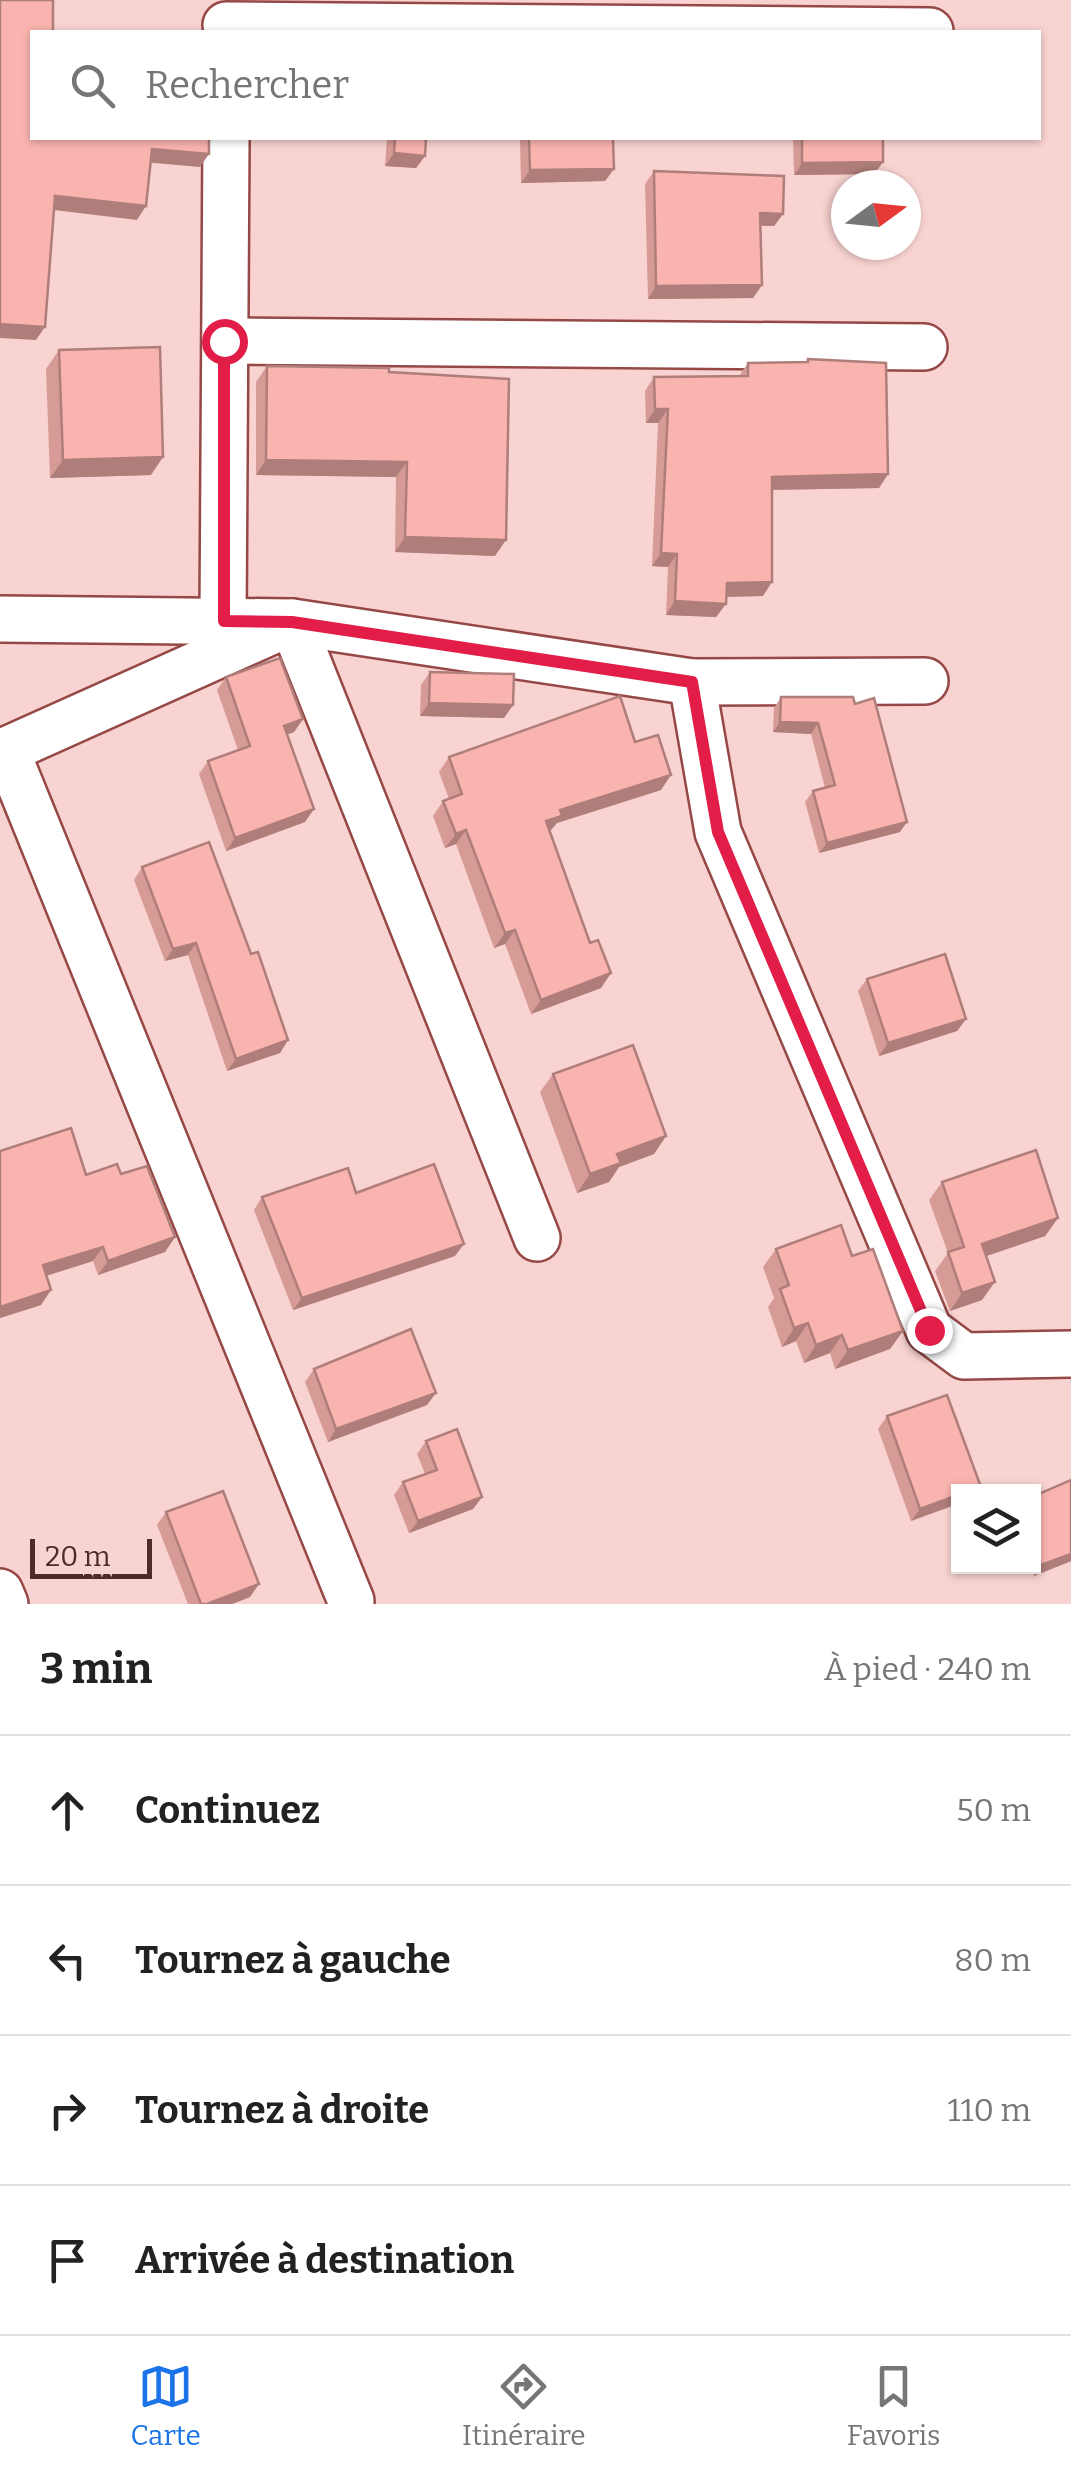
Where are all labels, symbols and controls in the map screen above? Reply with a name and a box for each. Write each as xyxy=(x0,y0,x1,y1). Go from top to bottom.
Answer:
search box xyxy=(30,30,1041,140)
icon: search xyxy=(65,58,120,113)
text: Rechercher xyxy=(145,62,349,108)
north arrow xyxy=(831,170,921,260)
route start xyxy=(202,319,248,365)
route end xyxy=(907,1308,953,1354)
map controls xyxy=(951,1484,1041,1574)
button: layers xyxy=(951,1484,1041,1574)
scale bar xyxy=(30,1534,152,1578)
text: 20 m xyxy=(45,1540,111,1573)
text: 3 min xyxy=(40,1644,152,1694)
text: À pied · 240 m xyxy=(824,1650,1031,1688)
icon: ahead xyxy=(40,1783,95,1838)
text: Continuez xyxy=(135,1787,320,1833)
text: 50 m xyxy=(956,1791,1031,1829)
icon: left xyxy=(40,1933,95,1988)
text: Tournez à gauche xyxy=(135,1937,451,1983)
text: 80 m xyxy=(954,1941,1031,1979)
icon: right xyxy=(40,2083,95,2138)
text: Tournez à droite xyxy=(135,2087,429,2133)
text: 110 m xyxy=(948,2091,1031,2129)
icon: arrive xyxy=(40,2233,95,2288)
text: Arrivée à destination xyxy=(135,2237,514,2283)
tab: Carte xyxy=(131,2359,201,2452)
tab: Itinéraire xyxy=(462,2359,586,2452)
tab: Favoris xyxy=(847,2359,940,2452)

